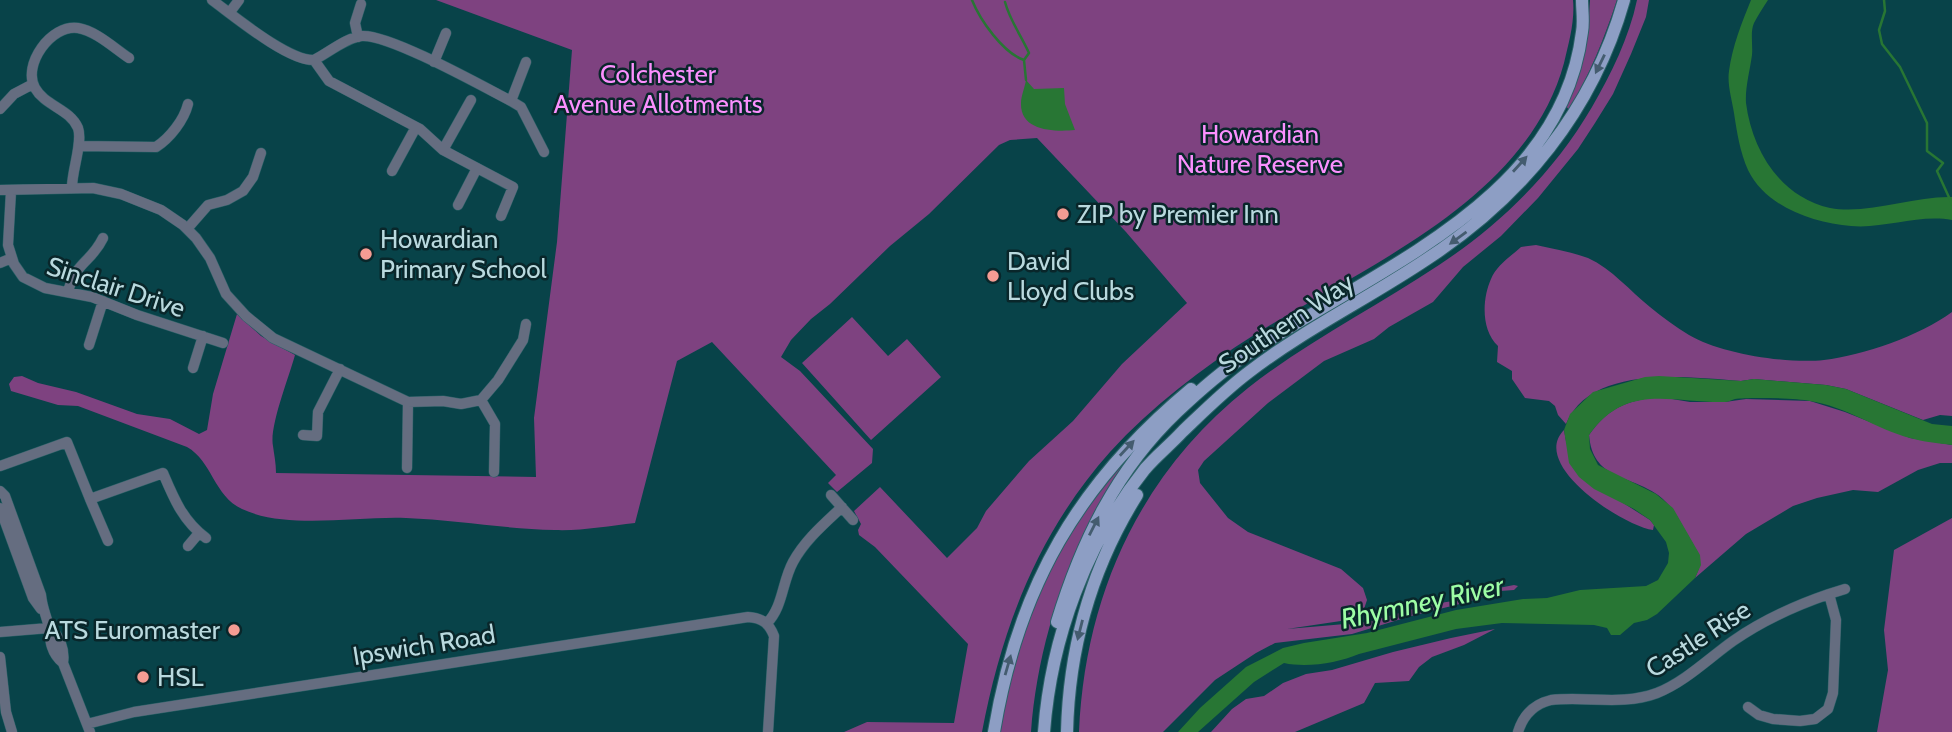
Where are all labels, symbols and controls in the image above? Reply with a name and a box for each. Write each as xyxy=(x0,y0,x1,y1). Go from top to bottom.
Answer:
one-way arrow xyxy=(1595,54,1606,74)
park label: Colchester Avenue Allotments xyxy=(553,58,763,120)
park label: Howardian Nature Reserve xyxy=(1177,118,1343,180)
one-way arrow xyxy=(1512,155,1528,173)
place label: ZIP by Premier Inn xyxy=(1077,198,1279,230)
marker: ZIP by Premier Inn xyxy=(1055,206,1071,222)
place label: Howardian Primary School xyxy=(380,223,547,285)
one-way arrow xyxy=(1449,231,1467,245)
place label: David Lloyd Clubs xyxy=(1007,245,1134,307)
marker: Howardian Primary School xyxy=(358,246,374,262)
street label: Sinclair Drive xyxy=(43,250,189,324)
street label: Southern Way xyxy=(1212,266,1360,380)
marker: David Lloyd Clubs xyxy=(985,268,1001,284)
one-way arrow xyxy=(1119,440,1135,457)
one-way arrow xyxy=(1089,516,1100,536)
water label: Rhymney River xyxy=(1337,568,1508,636)
street label: Castle Rise xyxy=(1640,593,1756,685)
place label: ATS Euromaster xyxy=(45,614,221,646)
street label: Ipswich Road xyxy=(350,618,498,672)
one-way arrow xyxy=(1074,619,1085,641)
marker: ATS Euromaster xyxy=(226,622,242,638)
one-way arrow xyxy=(1003,654,1013,675)
place label: HSL xyxy=(157,661,204,693)
marker: HSL xyxy=(135,669,151,685)

